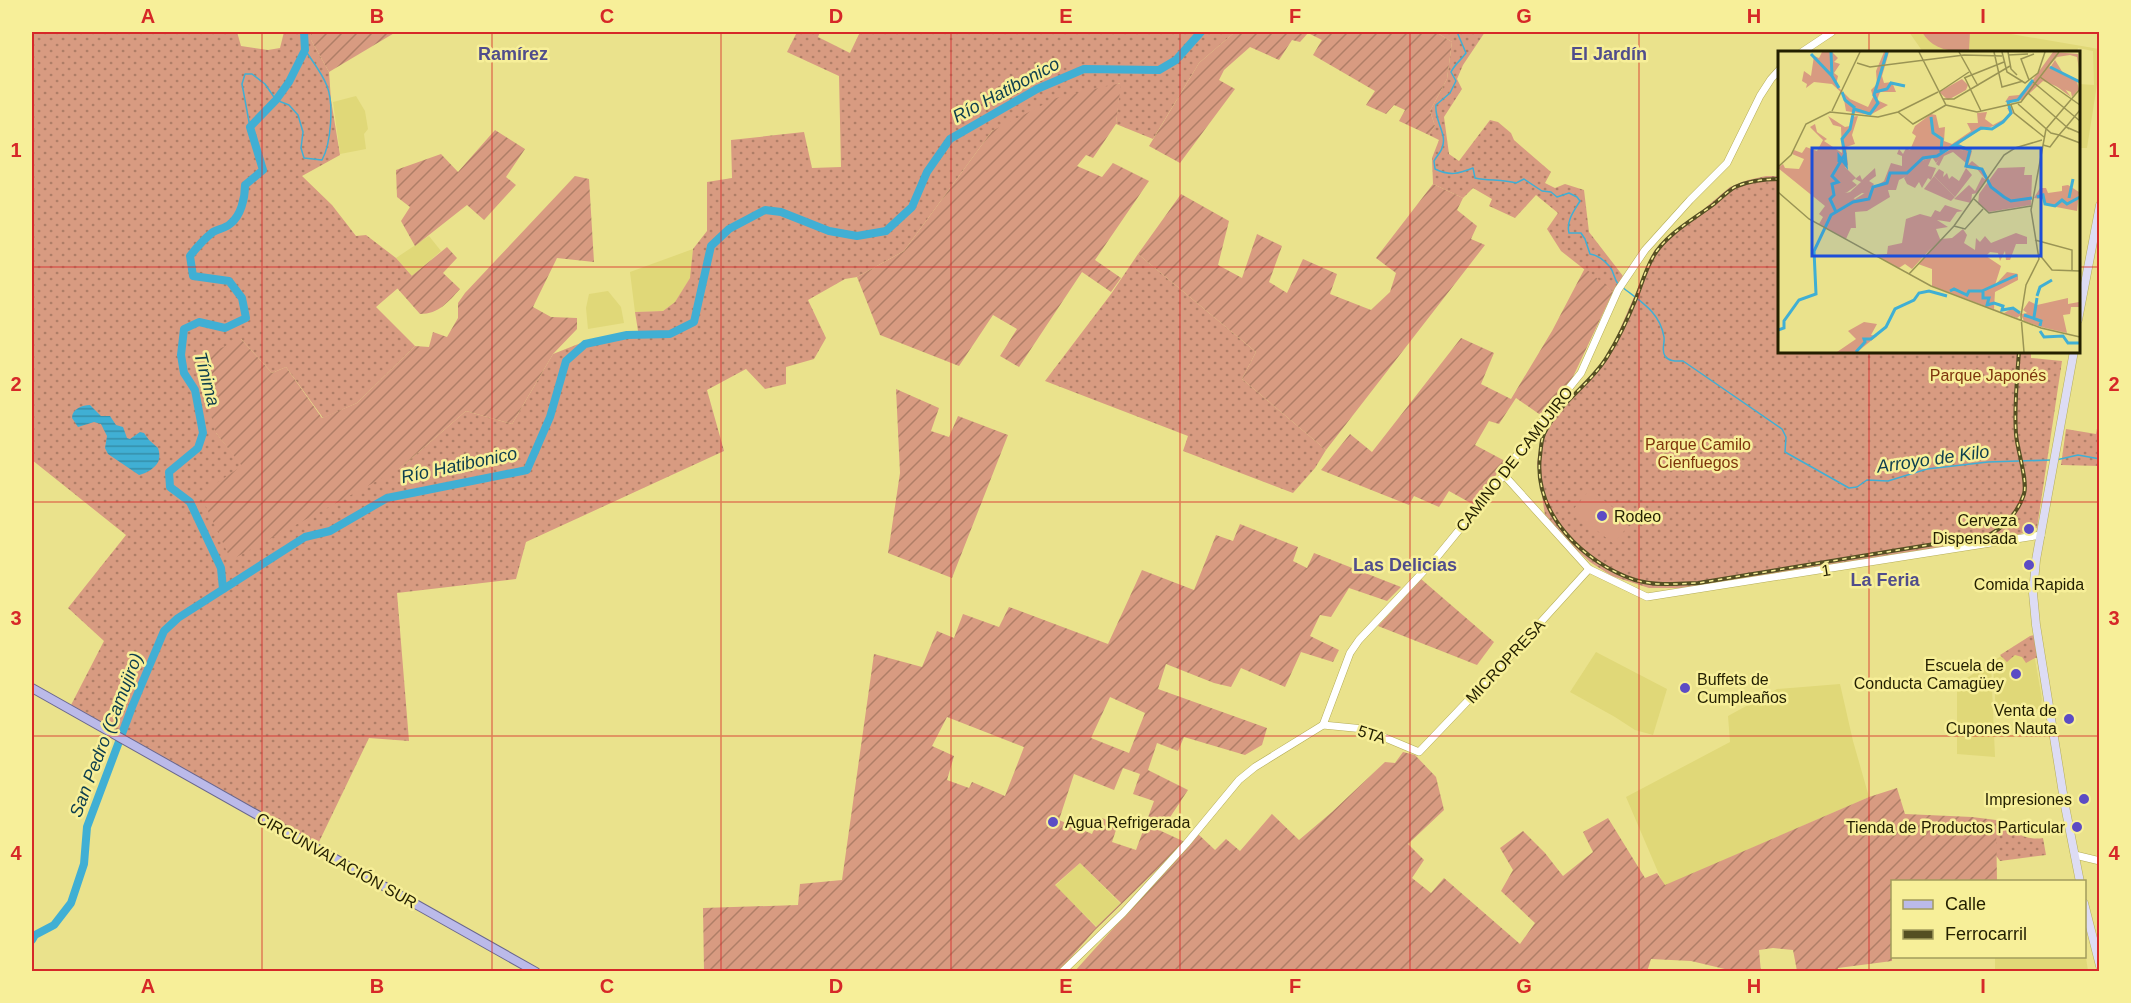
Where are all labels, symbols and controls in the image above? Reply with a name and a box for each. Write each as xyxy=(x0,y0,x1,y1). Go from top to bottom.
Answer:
text: A xyxy=(141,5,155,27)
text: B xyxy=(370,5,384,27)
text: C xyxy=(600,5,614,27)
text: D xyxy=(829,5,843,27)
text: E xyxy=(1059,5,1073,27)
text: F xyxy=(1289,5,1301,27)
text: G xyxy=(1516,5,1532,27)
text: H xyxy=(1747,5,1761,27)
text: I xyxy=(1980,5,1986,27)
district label: Ramírez xyxy=(478,44,548,64)
district label: El Jardín xyxy=(1571,44,1647,64)
inset map xyxy=(1778,51,2080,352)
water label: Río Hatibonico xyxy=(949,53,1063,127)
text: 1 xyxy=(10,139,22,161)
text: 1 xyxy=(2108,139,2120,161)
water label: Tínima xyxy=(190,350,224,408)
park label: Parque Japonés xyxy=(1930,367,2046,384)
text: 2 xyxy=(10,373,22,395)
text: 2 xyxy=(2108,373,2120,395)
street label: CAMINO DE CAMUJIRO xyxy=(1453,384,1576,535)
park label: Parque Camilo Cienfuegos xyxy=(1645,436,1751,471)
water label: Arroyo de Kilo xyxy=(1875,441,1990,477)
water label: Río Hatibonico xyxy=(399,443,519,487)
place label: Rodeo xyxy=(1614,508,1661,525)
marker: Rodeo xyxy=(1595,509,1609,523)
place label: Cerveza Dispensada xyxy=(1933,512,2017,547)
marker: Cerveza Dispensada xyxy=(2022,522,2036,536)
district label: Las Delicias xyxy=(1353,555,1457,575)
marker: Comida Rapida xyxy=(2022,558,2036,572)
street label: 1 xyxy=(1820,561,1832,580)
district label: La Feria xyxy=(1850,570,1921,590)
place label: Comida Rapida xyxy=(1974,576,2084,593)
text: 3 xyxy=(10,607,22,629)
text: 3 xyxy=(2108,607,2120,629)
street label: MICROPRESA xyxy=(1462,616,1548,706)
water label: San Pedro (Camujiro) xyxy=(65,650,147,820)
place label: Escuela de Conducta Camagüey xyxy=(1854,657,2004,692)
marker: Escuela de Conducta Camagüey xyxy=(2009,667,2023,681)
place label: Buffets de Cumpleaños xyxy=(1697,671,1787,706)
marker: Buffets de Cumpleaños xyxy=(1678,681,1692,695)
place label: Venta de Cupones Nauta xyxy=(1946,702,2057,737)
marker: Venta de Cupones Nauta xyxy=(2062,712,2076,726)
street label: 5TA xyxy=(1356,722,1388,747)
place label: Impresiones xyxy=(1985,791,2072,808)
marker: Impresiones xyxy=(2077,792,2091,806)
street label: CIRCUNVALACIÓN SUR xyxy=(254,808,420,912)
place label: Agua Refrigerada xyxy=(1065,814,1191,831)
marker: Agua Refrigerada xyxy=(1046,815,1060,829)
place label: Tienda de Productos Particular xyxy=(1846,819,2066,836)
marker: Tienda de Productos Particular xyxy=(2070,820,2084,834)
text: 4 xyxy=(10,842,22,864)
text: 4 xyxy=(2108,842,2120,864)
legend xyxy=(1891,880,2086,958)
text: Calle xyxy=(1945,894,1986,914)
text: Ferrocarril xyxy=(1945,924,2027,944)
text: A xyxy=(141,975,155,997)
text: B xyxy=(370,975,384,997)
text: C xyxy=(600,975,614,997)
text: D xyxy=(829,975,843,997)
text: E xyxy=(1059,975,1073,997)
text: F xyxy=(1289,975,1301,997)
text: G xyxy=(1516,975,1532,997)
text: H xyxy=(1747,975,1761,997)
text: I xyxy=(1980,975,1986,997)

